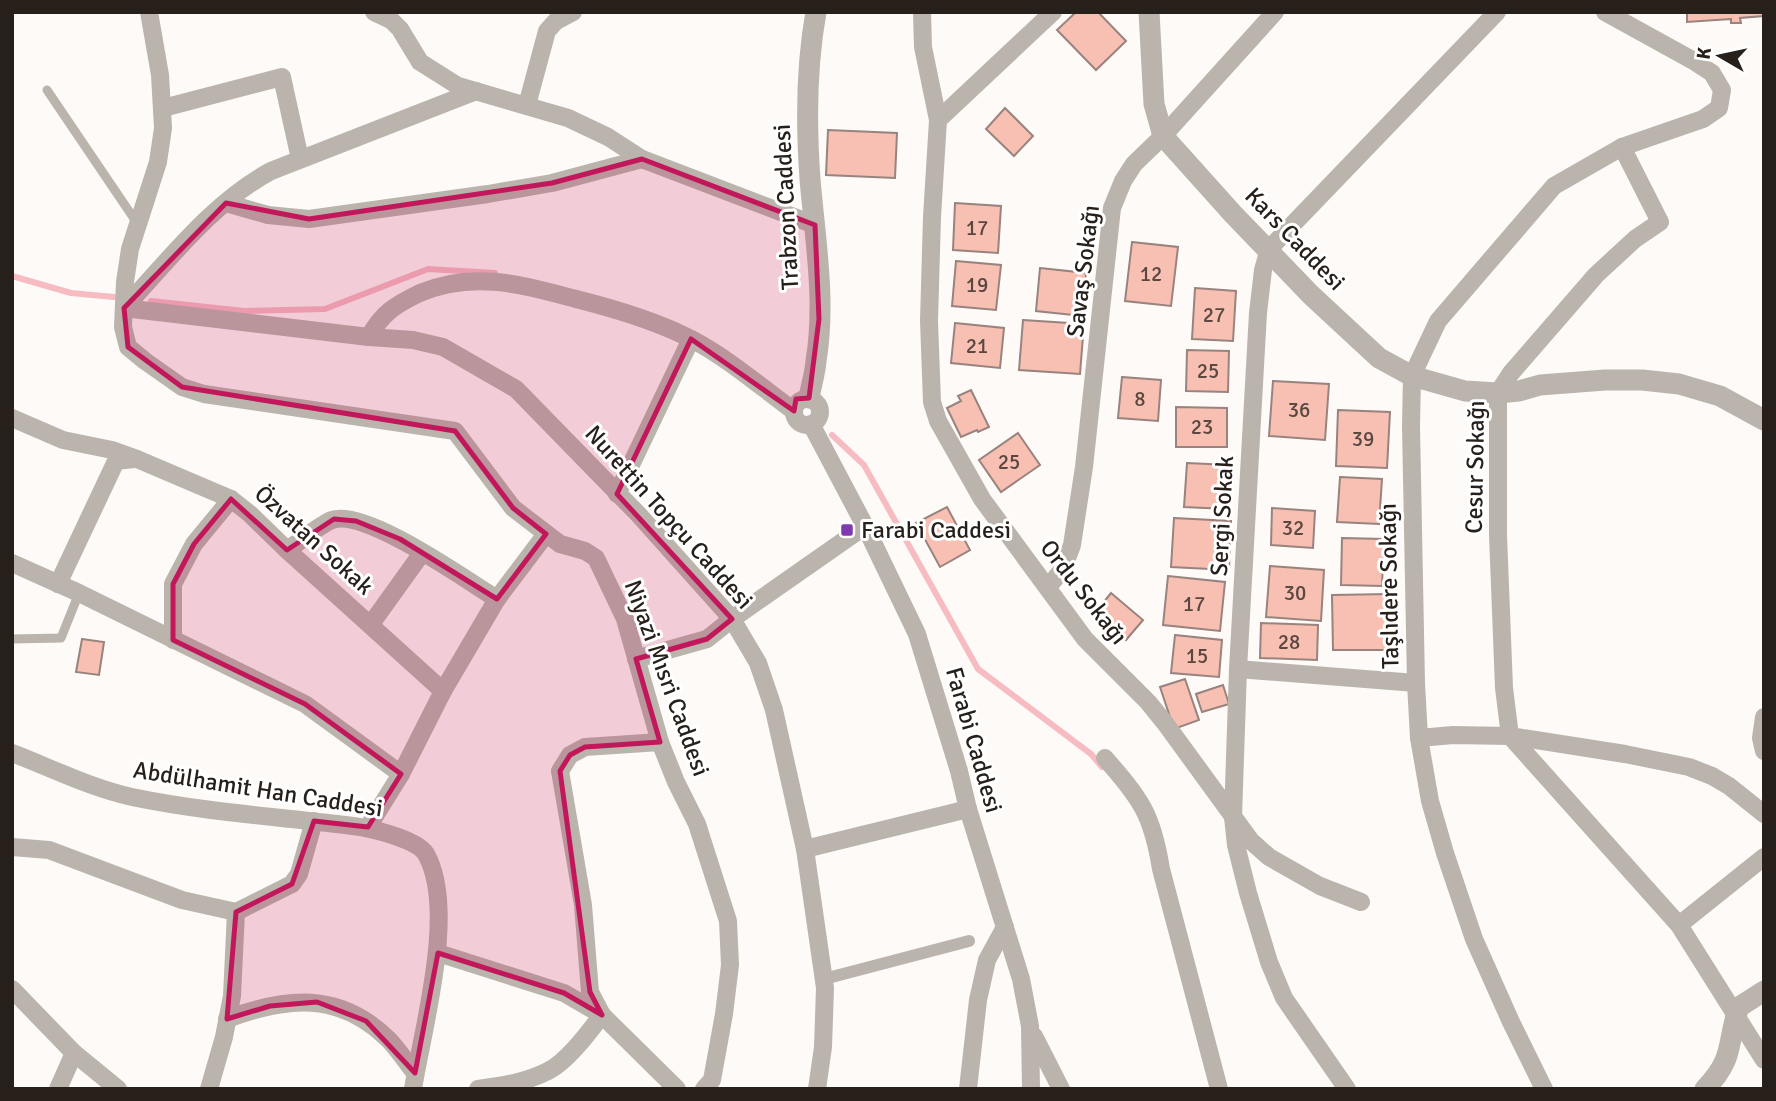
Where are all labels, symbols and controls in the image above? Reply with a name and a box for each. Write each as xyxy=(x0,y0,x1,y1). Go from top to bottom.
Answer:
north arrow xyxy=(1685,21,1755,91)
text: K xyxy=(1691,46,1717,61)
street label: Trabzon Caddesi xyxy=(767,123,805,291)
street label: Kars Caddesi xyxy=(1238,181,1352,297)
street label: Savaş Sokağı xyxy=(1060,203,1106,339)
house number: 17 xyxy=(966,215,988,241)
house number: 12 xyxy=(1140,261,1162,287)
house number: 19 xyxy=(966,272,988,298)
house number: 27 xyxy=(1203,302,1225,328)
house number: 21 xyxy=(966,333,988,359)
house number: 25 xyxy=(1197,358,1219,384)
house number: 8 xyxy=(1134,386,1146,412)
house number: 36 xyxy=(1288,397,1310,423)
street label: Cesur Sokağı xyxy=(1459,400,1491,534)
house number: 23 xyxy=(1191,414,1213,440)
street label: Nurettin Topçu Caddesi xyxy=(578,419,760,615)
house number: 39 xyxy=(1352,426,1374,452)
house number: 25 xyxy=(998,449,1020,475)
street label: Sergi Sokak xyxy=(1204,455,1240,577)
street label: Özvatan Sokak xyxy=(248,479,380,601)
street label: Taşlıdere Sokağı xyxy=(1373,503,1405,669)
place label: Farabi̇ Caddesi̇ xyxy=(861,515,1011,545)
house number: 32 xyxy=(1282,515,1304,541)
marker: Farabi̇ Caddesi̇ xyxy=(839,522,855,538)
street label: Ordu Sokağı xyxy=(1034,534,1134,650)
street label: Niyazi Mısri Caddesi xyxy=(618,576,716,780)
house number: 30 xyxy=(1284,580,1306,606)
house number: 17 xyxy=(1183,591,1205,617)
house number: 28 xyxy=(1278,629,1300,655)
house number: 15 xyxy=(1186,643,1208,669)
street label: Farabi Caddesi xyxy=(939,664,1009,816)
street label: Abdülhamit Han Caddesi xyxy=(131,754,385,824)

